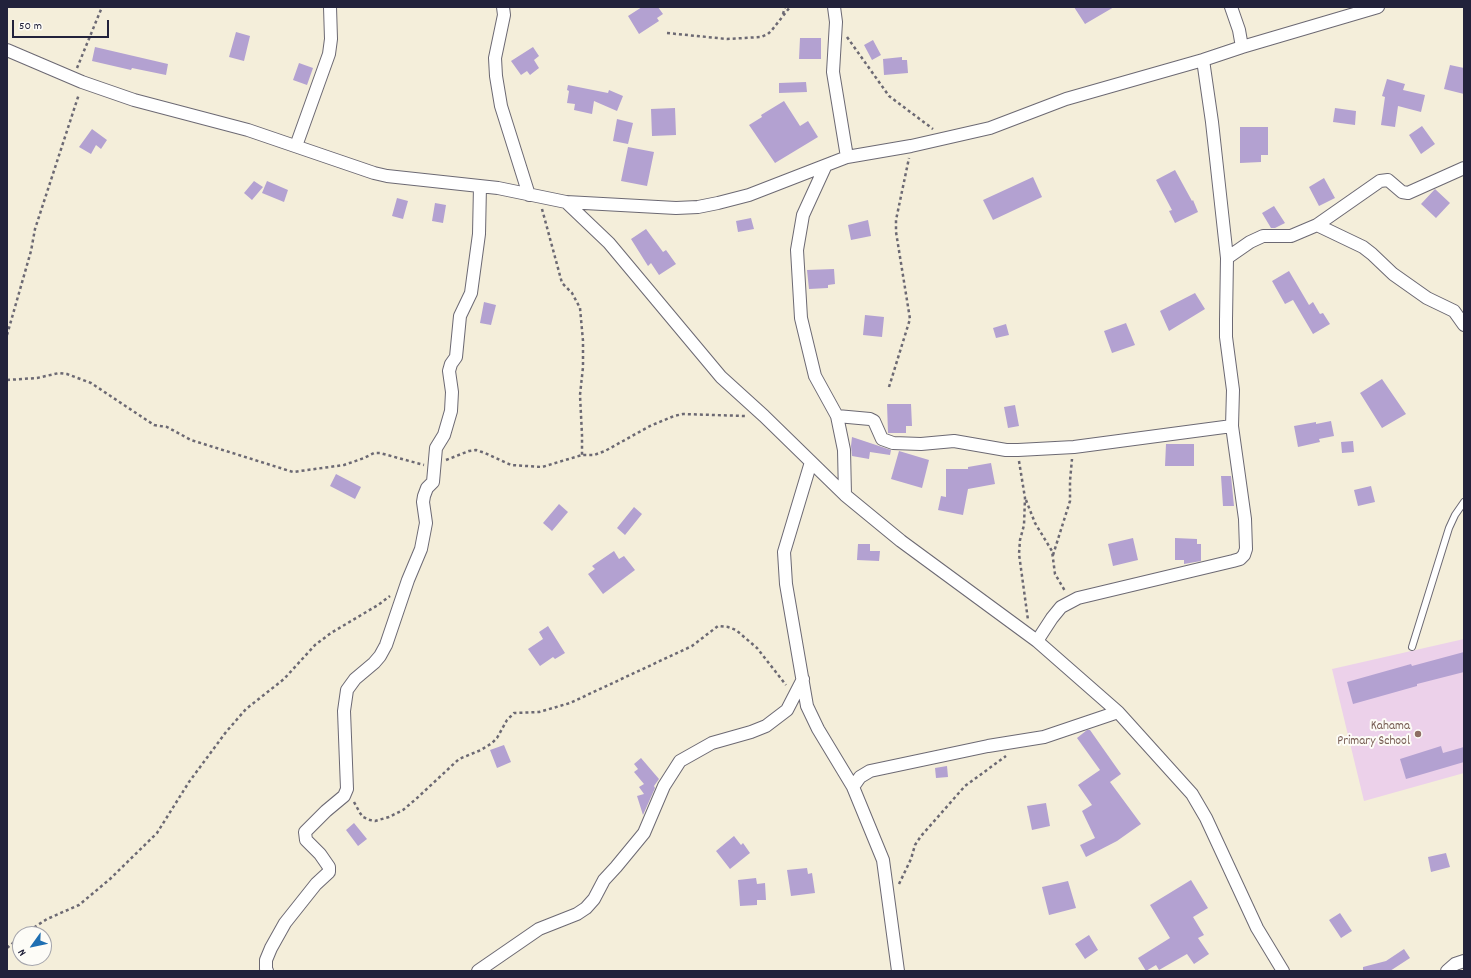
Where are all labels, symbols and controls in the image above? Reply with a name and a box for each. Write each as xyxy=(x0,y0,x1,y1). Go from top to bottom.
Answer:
scale bar xyxy=(14,12,111,38)
text: 50 m xyxy=(19,18,42,35)
place label: Kahama Primary School xyxy=(1337,719,1410,750)
marker: Kahama Primary School xyxy=(1413,729,1423,739)
north arrow xyxy=(12,926,52,966)
text: N xyxy=(15,945,31,959)

